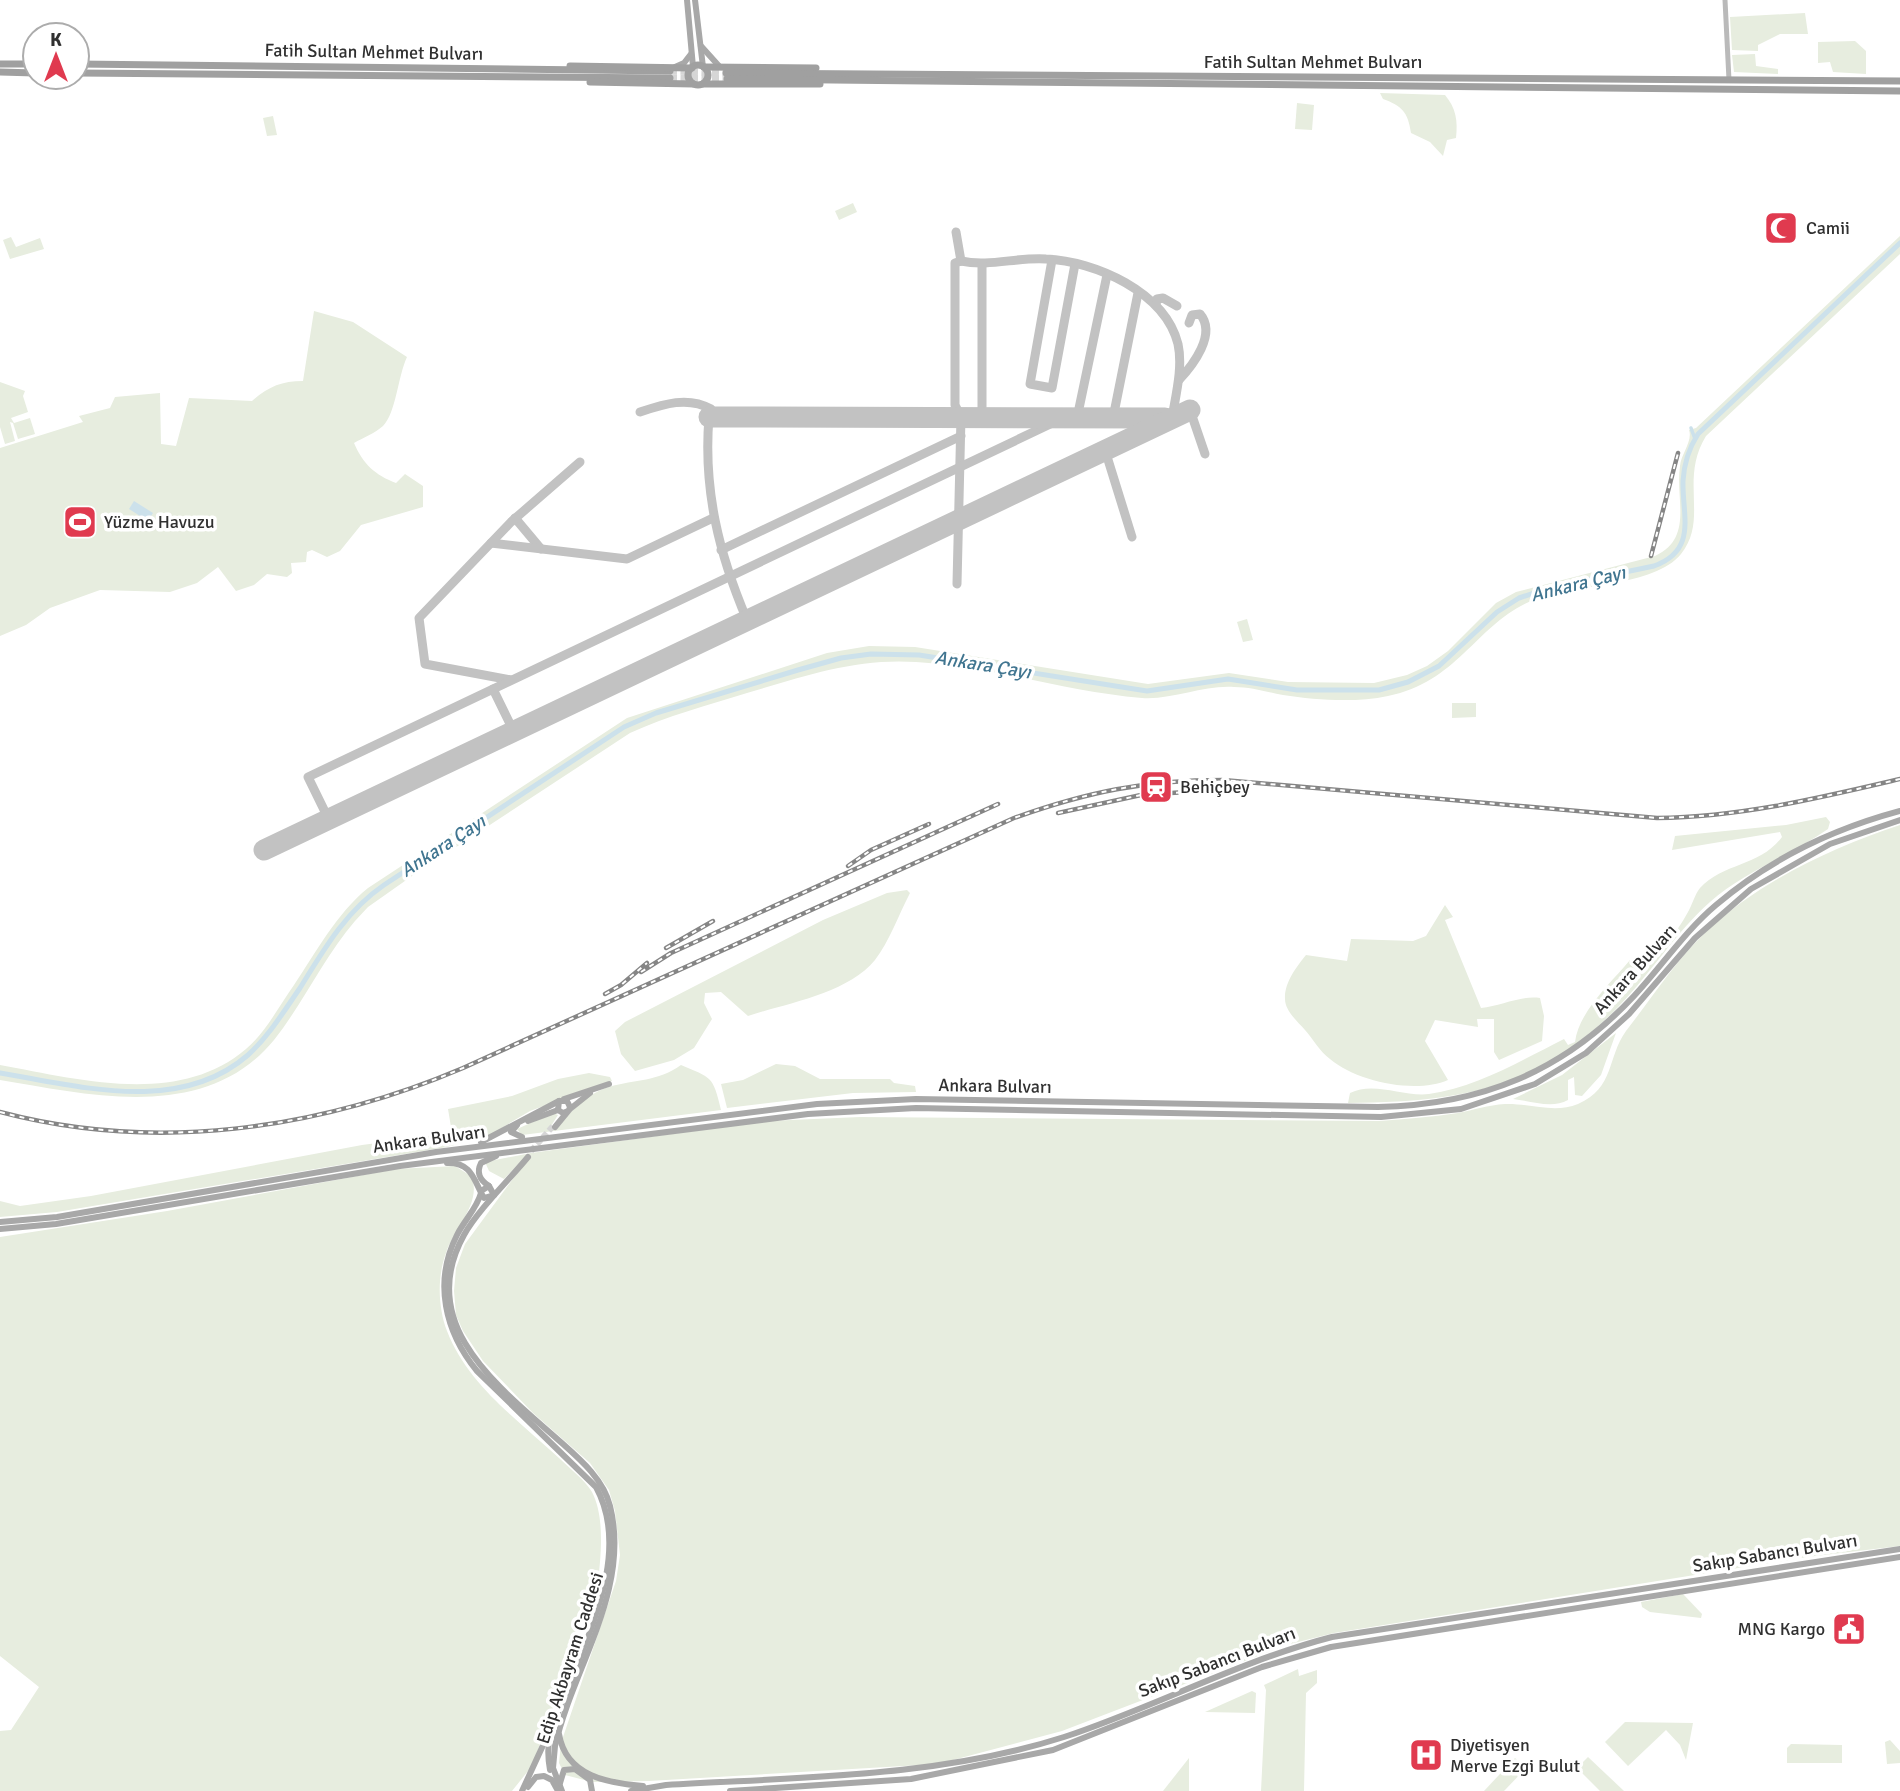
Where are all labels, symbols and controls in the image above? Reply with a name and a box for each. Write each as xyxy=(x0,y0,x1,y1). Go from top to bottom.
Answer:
north arrow xyxy=(21,21,91,91)
text: K xyxy=(50,28,62,52)
street label: Fatih Sultan Mehmet Bulvarı xyxy=(264,39,484,65)
street label: Fatih Sultan Mehmet Bulvarı xyxy=(1204,51,1422,73)
mosque icon: Camii xyxy=(1762,209,1800,247)
place label: Camii xyxy=(1806,217,1850,239)
sports icon: Yüzme Havuzu xyxy=(61,503,99,541)
place label: Yüzme Havuzu xyxy=(104,511,215,533)
water label: Ankara Çayı xyxy=(1528,560,1629,607)
water label: Ankara Çayı xyxy=(933,646,1033,685)
station icon: Behiçbey xyxy=(1137,768,1175,806)
place label: Behiçbey xyxy=(1180,776,1250,798)
water label: Ankara Çayı xyxy=(396,809,491,882)
street label: Ankara Bulvarı xyxy=(1589,919,1681,1019)
street label: Ankara Bulvarı xyxy=(938,1074,1052,1098)
street label: Ankara Bulvarı xyxy=(371,1120,487,1158)
street label: Sakıp Sabancı Bulvarı xyxy=(1691,1529,1859,1577)
street label: Edip Akbayram Caddesi xyxy=(532,1569,608,1747)
public building icon: MNG Kargo xyxy=(1830,1610,1868,1648)
place label: MNG Kargo xyxy=(1738,1618,1825,1640)
street label: Sakıp Sabancı Bulvarı xyxy=(1135,1622,1299,1702)
place label: Diyetisyen Merve Ezgi Bulut xyxy=(1450,1734,1580,1777)
hospital icon: Diyetisyen Merve Ezgi Bulut xyxy=(1407,1736,1445,1774)

